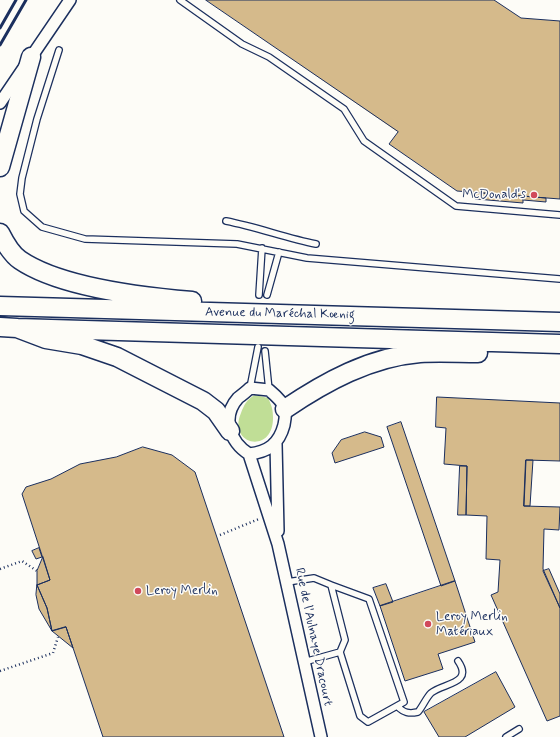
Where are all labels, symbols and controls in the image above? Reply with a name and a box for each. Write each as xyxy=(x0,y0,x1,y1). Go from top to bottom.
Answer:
place label: McDonald's xyxy=(462,187,526,203)
marker: McDonald's xyxy=(529,190,539,200)
street label: Avenue du Maréchal Kœnig xyxy=(205,305,355,323)
street label: Rue de l'Aulnaye Dracourt xyxy=(291,566,335,708)
place label: Leroy Merlin xyxy=(146,583,218,599)
marker: Leroy Merlin xyxy=(133,586,143,596)
place label: Leroy Merlin Matériaux xyxy=(436,609,508,640)
marker: Leroy Merlin Matériaux xyxy=(423,619,433,629)

